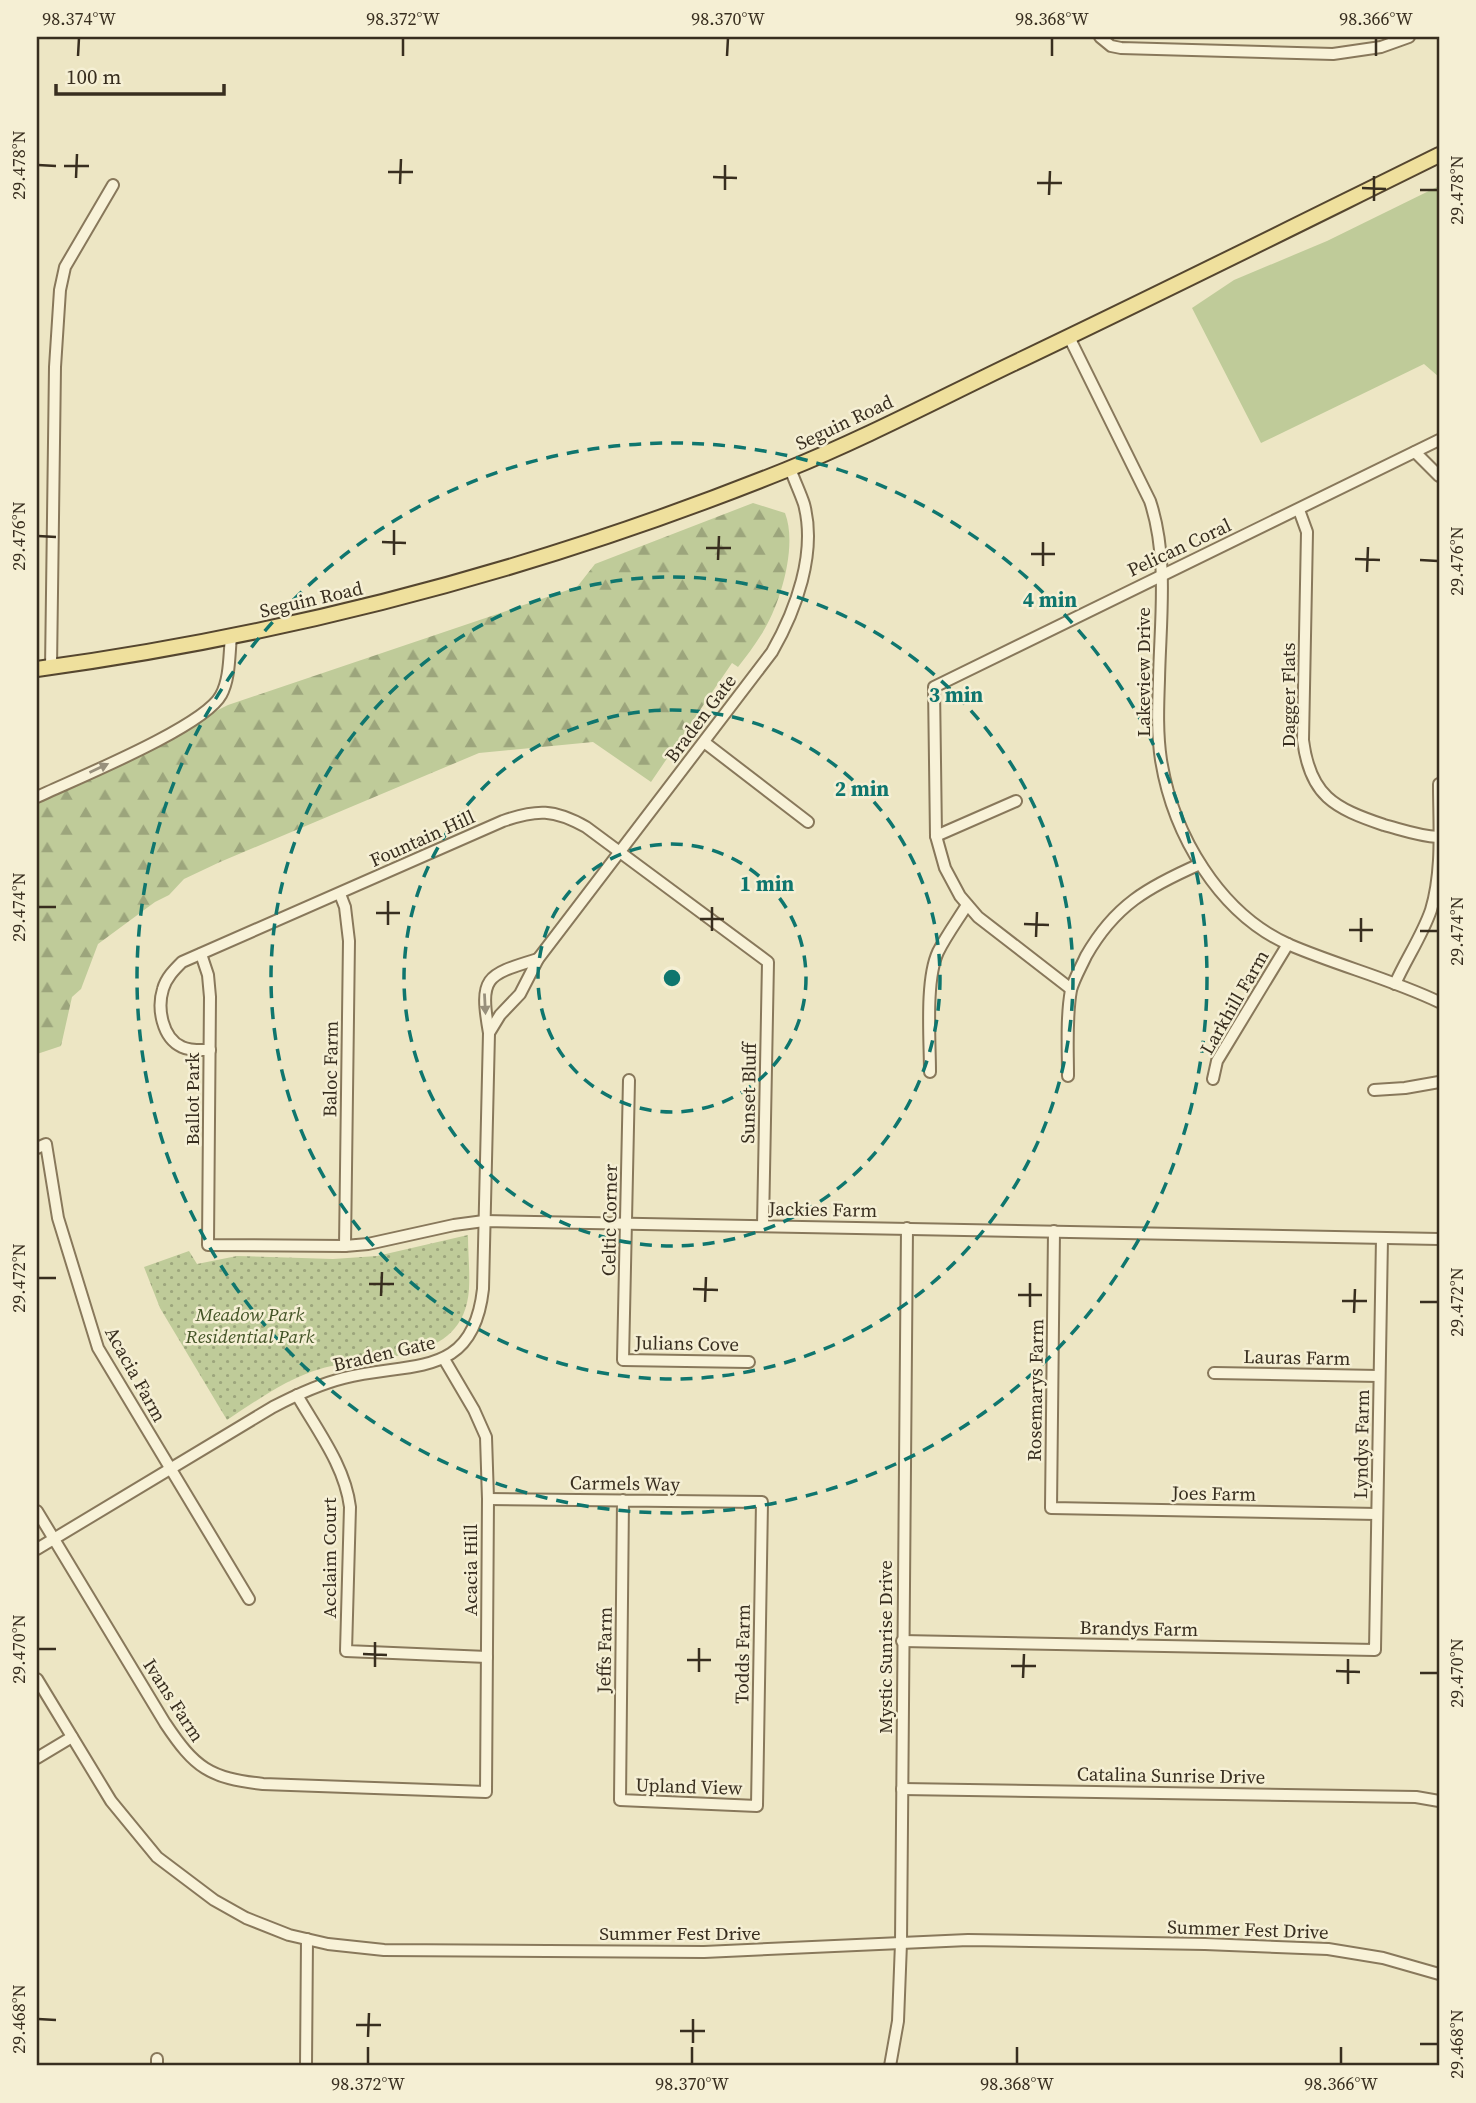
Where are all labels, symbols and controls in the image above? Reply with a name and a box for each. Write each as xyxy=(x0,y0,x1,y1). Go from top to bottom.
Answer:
text: 98.374°W xyxy=(42,6,116,31)
text: 98.372°W xyxy=(366,6,440,31)
text: 98.370°W xyxy=(691,6,765,31)
text: 98.368°W xyxy=(1015,6,1089,31)
text: 98.366°W xyxy=(1339,6,1413,31)
scale bar xyxy=(56,52,224,96)
text: 100 m xyxy=(66,62,121,91)
text: 29.478°N xyxy=(6,130,31,200)
text: 29.478°N xyxy=(1444,155,1469,225)
street label: Seguin Road xyxy=(791,388,897,456)
text: 29.476°N xyxy=(6,501,31,571)
street label: Pelican Coral xyxy=(1123,511,1236,582)
text: 29.476°N xyxy=(1444,526,1469,596)
street label: Seguin Road xyxy=(257,574,365,623)
text: 4 min xyxy=(1023,585,1077,614)
street label: Lakeview Drive xyxy=(1130,607,1156,737)
street label: Dagger Flats xyxy=(1275,643,1301,748)
street label: Braden Gate xyxy=(658,669,742,767)
text: 3 min xyxy=(929,680,983,709)
one-way arrow xyxy=(89,762,109,774)
text: 2 min xyxy=(835,774,889,803)
street label: Fountain Hill xyxy=(365,803,479,873)
text: 1 min xyxy=(740,869,794,898)
text: 29.474°N xyxy=(6,872,31,942)
text: 29.474°N xyxy=(1444,896,1469,966)
street label: Larkhill Farm xyxy=(1194,945,1274,1059)
centre of rings xyxy=(660,966,684,990)
one-way arrow xyxy=(480,993,491,1015)
street label: Baloc Farm xyxy=(316,1021,344,1117)
street label: Sunset Bluff xyxy=(734,1041,762,1144)
street label: Ballot Park xyxy=(179,1052,205,1145)
street label: Celtic Corner xyxy=(595,1164,623,1276)
street label: Jackies Farm xyxy=(767,1195,878,1223)
text: 29.472°N xyxy=(6,1243,31,1313)
text: 29.472°N xyxy=(1444,1267,1469,1337)
park label: Meadow Park Residential Park xyxy=(185,1301,314,1349)
street label: Rosemarys Farm xyxy=(1021,1318,1049,1462)
street label: Acacia Farm xyxy=(99,1322,173,1426)
street label: Braden Gate xyxy=(330,1329,438,1377)
street label: Julians Cove xyxy=(634,1329,739,1357)
street label: Lauras Farm xyxy=(1243,1343,1351,1371)
street label: Lyndys Farm xyxy=(1347,1389,1375,1499)
street label: Carmels Way xyxy=(570,1469,681,1497)
street label: Joes Farm xyxy=(1171,1479,1256,1507)
street label: Acclaim Court xyxy=(316,1497,342,1618)
street label: Acacia Hill xyxy=(457,1524,483,1616)
street label: Mystic Sunrise Drive xyxy=(872,1560,898,1734)
street label: Todds Farm xyxy=(728,1604,756,1704)
street label: Jeffs Farm xyxy=(590,1607,618,1694)
text: 29.470°N xyxy=(6,1614,31,1684)
street label: Brandys Farm xyxy=(1079,1614,1199,1642)
text: 29.470°N xyxy=(1444,1638,1469,1708)
street label: Ivans Farm xyxy=(137,1653,211,1747)
street label: Catalina Sunrise Drive xyxy=(1077,1760,1265,1790)
street label: Upland View xyxy=(635,1771,743,1801)
street label: Summer Fest Drive xyxy=(1167,1913,1329,1945)
street label: Summer Fest Drive xyxy=(599,1920,761,1946)
text: 29.468°N xyxy=(6,1984,31,2054)
text: 29.468°N xyxy=(1444,2009,1469,2079)
text: 98.372°W xyxy=(331,2071,405,2096)
text: 98.370°W xyxy=(655,2071,729,2096)
text: 98.368°W xyxy=(980,2071,1054,2096)
text: 98.366°W xyxy=(1304,2071,1378,2096)

